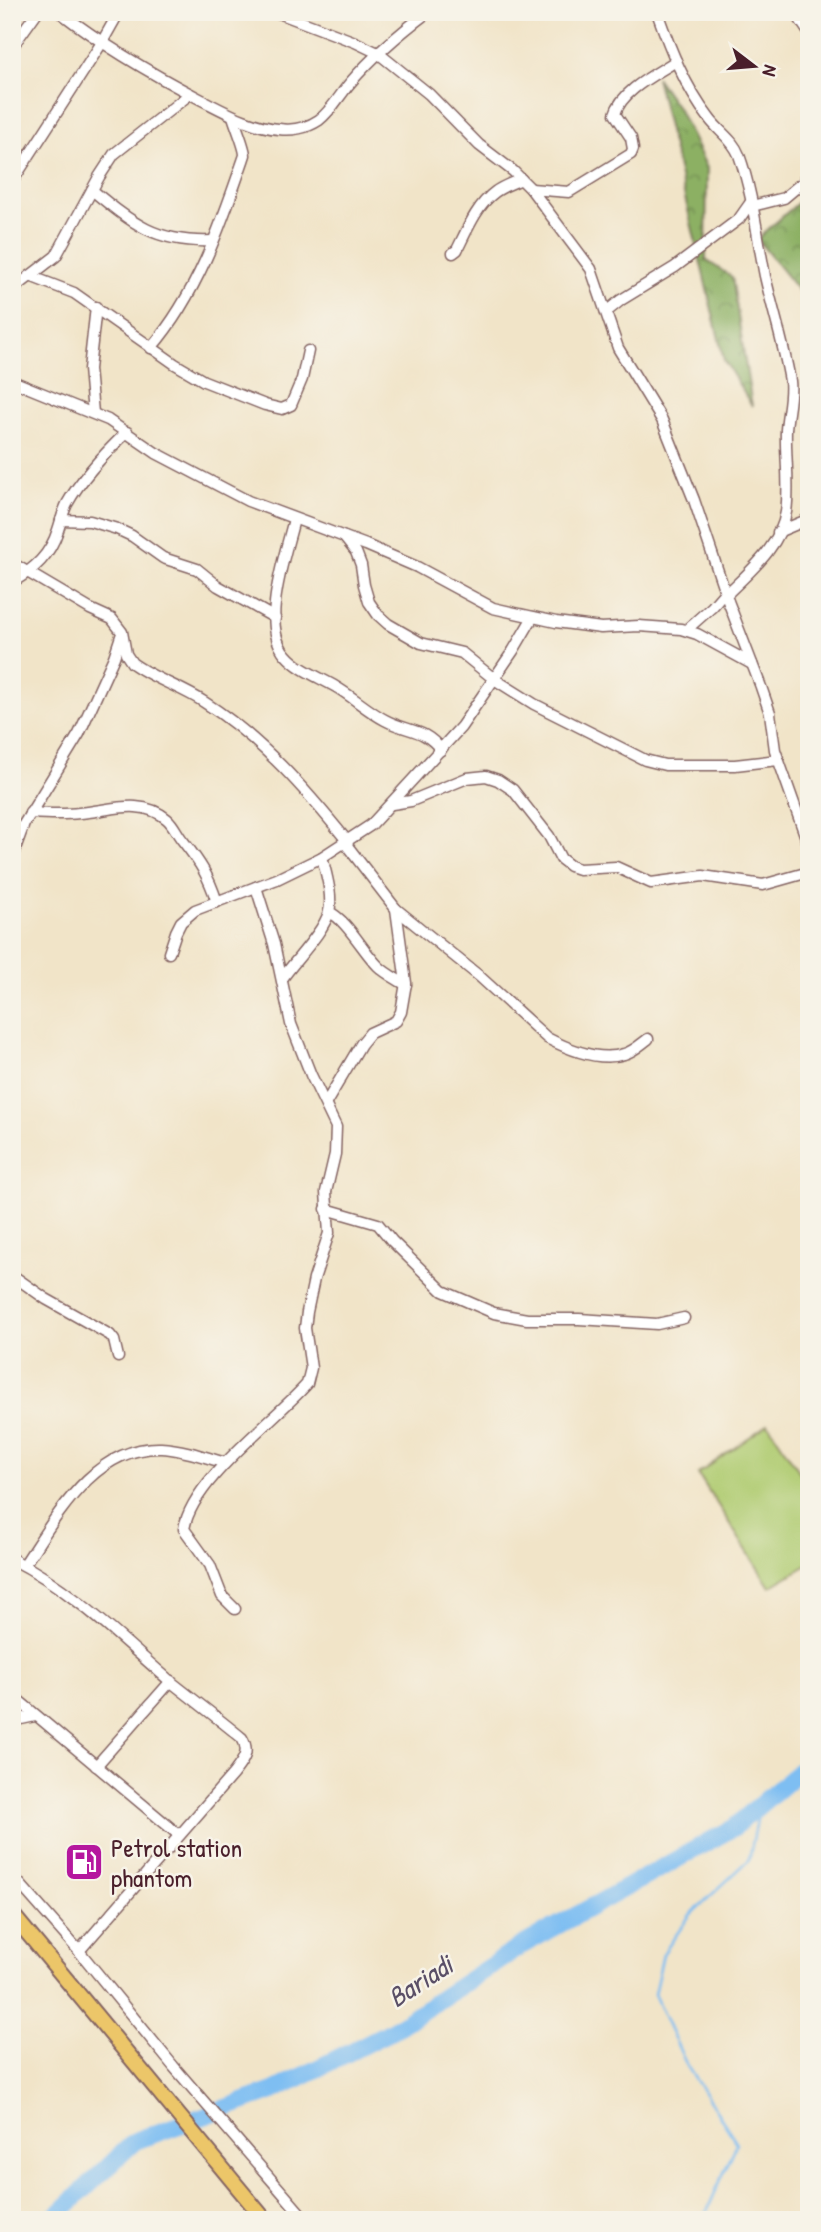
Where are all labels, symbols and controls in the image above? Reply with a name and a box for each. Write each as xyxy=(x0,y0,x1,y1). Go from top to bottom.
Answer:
north arrow xyxy=(720,32,790,102)
text: N xyxy=(756,62,784,79)
place label: Petrol station phantom xyxy=(111,1830,242,1895)
fuel station icon: Petrol station phantom xyxy=(63,1841,105,1883)
water label: Bariadi xyxy=(380,1944,462,2016)

